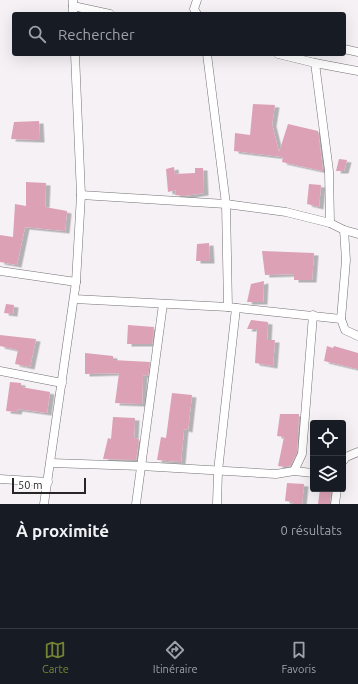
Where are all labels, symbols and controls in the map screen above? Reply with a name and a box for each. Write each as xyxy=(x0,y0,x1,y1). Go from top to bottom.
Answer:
search box xyxy=(12,12,346,56)
icon: search xyxy=(26,23,48,45)
text: Rechercher xyxy=(58,26,135,43)
map controls xyxy=(310,420,346,492)
button: locate xyxy=(310,420,346,456)
button: layers xyxy=(310,456,346,492)
scale bar xyxy=(12,476,86,495)
text: 50 m xyxy=(18,479,42,491)
text: À proximité xyxy=(16,521,109,540)
text: 0 résultats xyxy=(281,523,342,537)
tab: Carte xyxy=(42,639,69,675)
tab: Itinéraire xyxy=(153,639,198,675)
tab: Favoris xyxy=(282,639,316,675)

